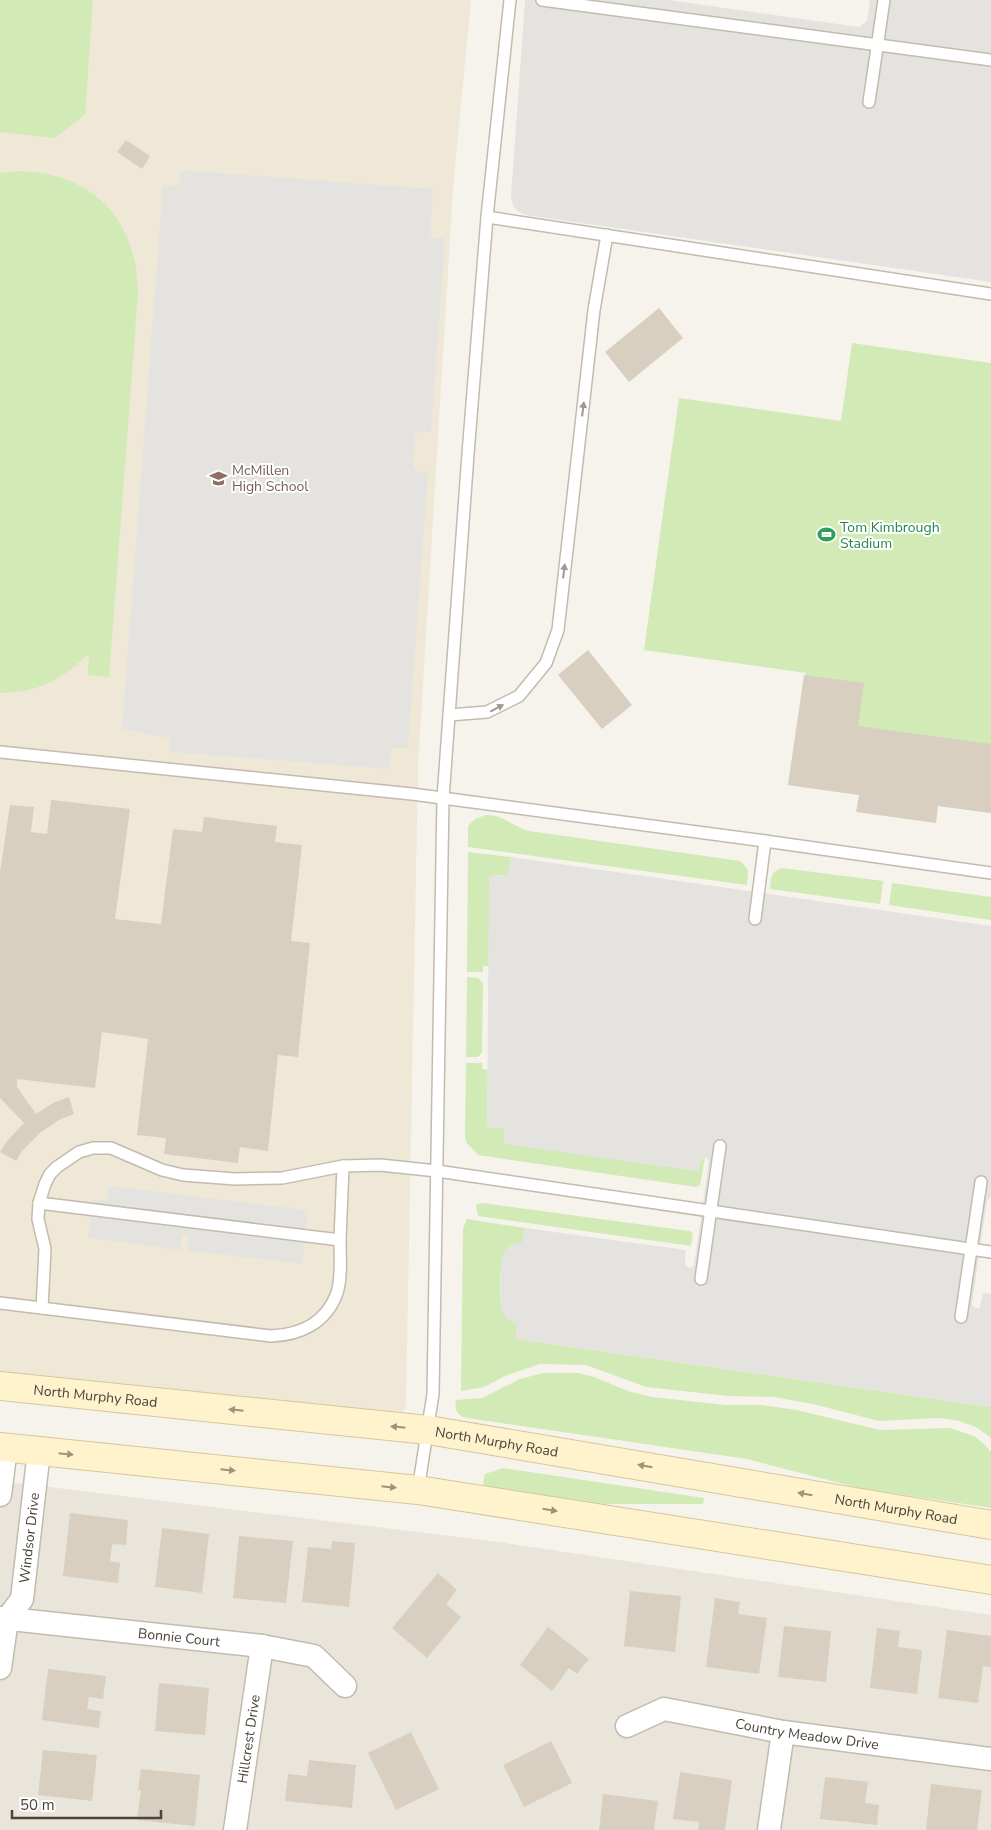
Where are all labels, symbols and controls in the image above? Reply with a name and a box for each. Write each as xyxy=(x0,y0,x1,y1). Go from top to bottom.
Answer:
one-way arrow xyxy=(579,401,587,417)
place label: McMillen High School xyxy=(232,461,309,496)
school or university icon: McMillen High School xyxy=(208,468,228,488)
place label: Tom Kimbrough Stadium xyxy=(840,518,940,553)
sports icon: Tom Kimbrough Stadium xyxy=(816,525,836,545)
one-way arrow xyxy=(560,562,568,578)
one-way arrow xyxy=(490,703,503,712)
street label: North Murphy Road xyxy=(33,1380,158,1412)
one-way arrow xyxy=(228,1406,244,1414)
one-way arrow xyxy=(390,1422,406,1430)
street label: North Murphy Road xyxy=(434,1422,560,1461)
one-way arrow xyxy=(58,1450,74,1458)
one-way arrow xyxy=(636,1462,652,1470)
one-way arrow xyxy=(220,1466,236,1474)
one-way arrow xyxy=(382,1483,398,1491)
one-way arrow xyxy=(797,1489,813,1497)
street label: North Murphy Road xyxy=(833,1489,959,1529)
street label: Windsor Drive xyxy=(14,1492,44,1584)
one-way arrow xyxy=(542,1507,558,1515)
street label: Bonnie Court xyxy=(137,1623,221,1651)
street label: Hillcrest Drive xyxy=(232,1693,264,1785)
street label: Country Meadow Drive xyxy=(734,1713,880,1754)
scale bar xyxy=(12,1788,161,1820)
text: 50 m xyxy=(20,1795,55,1815)

